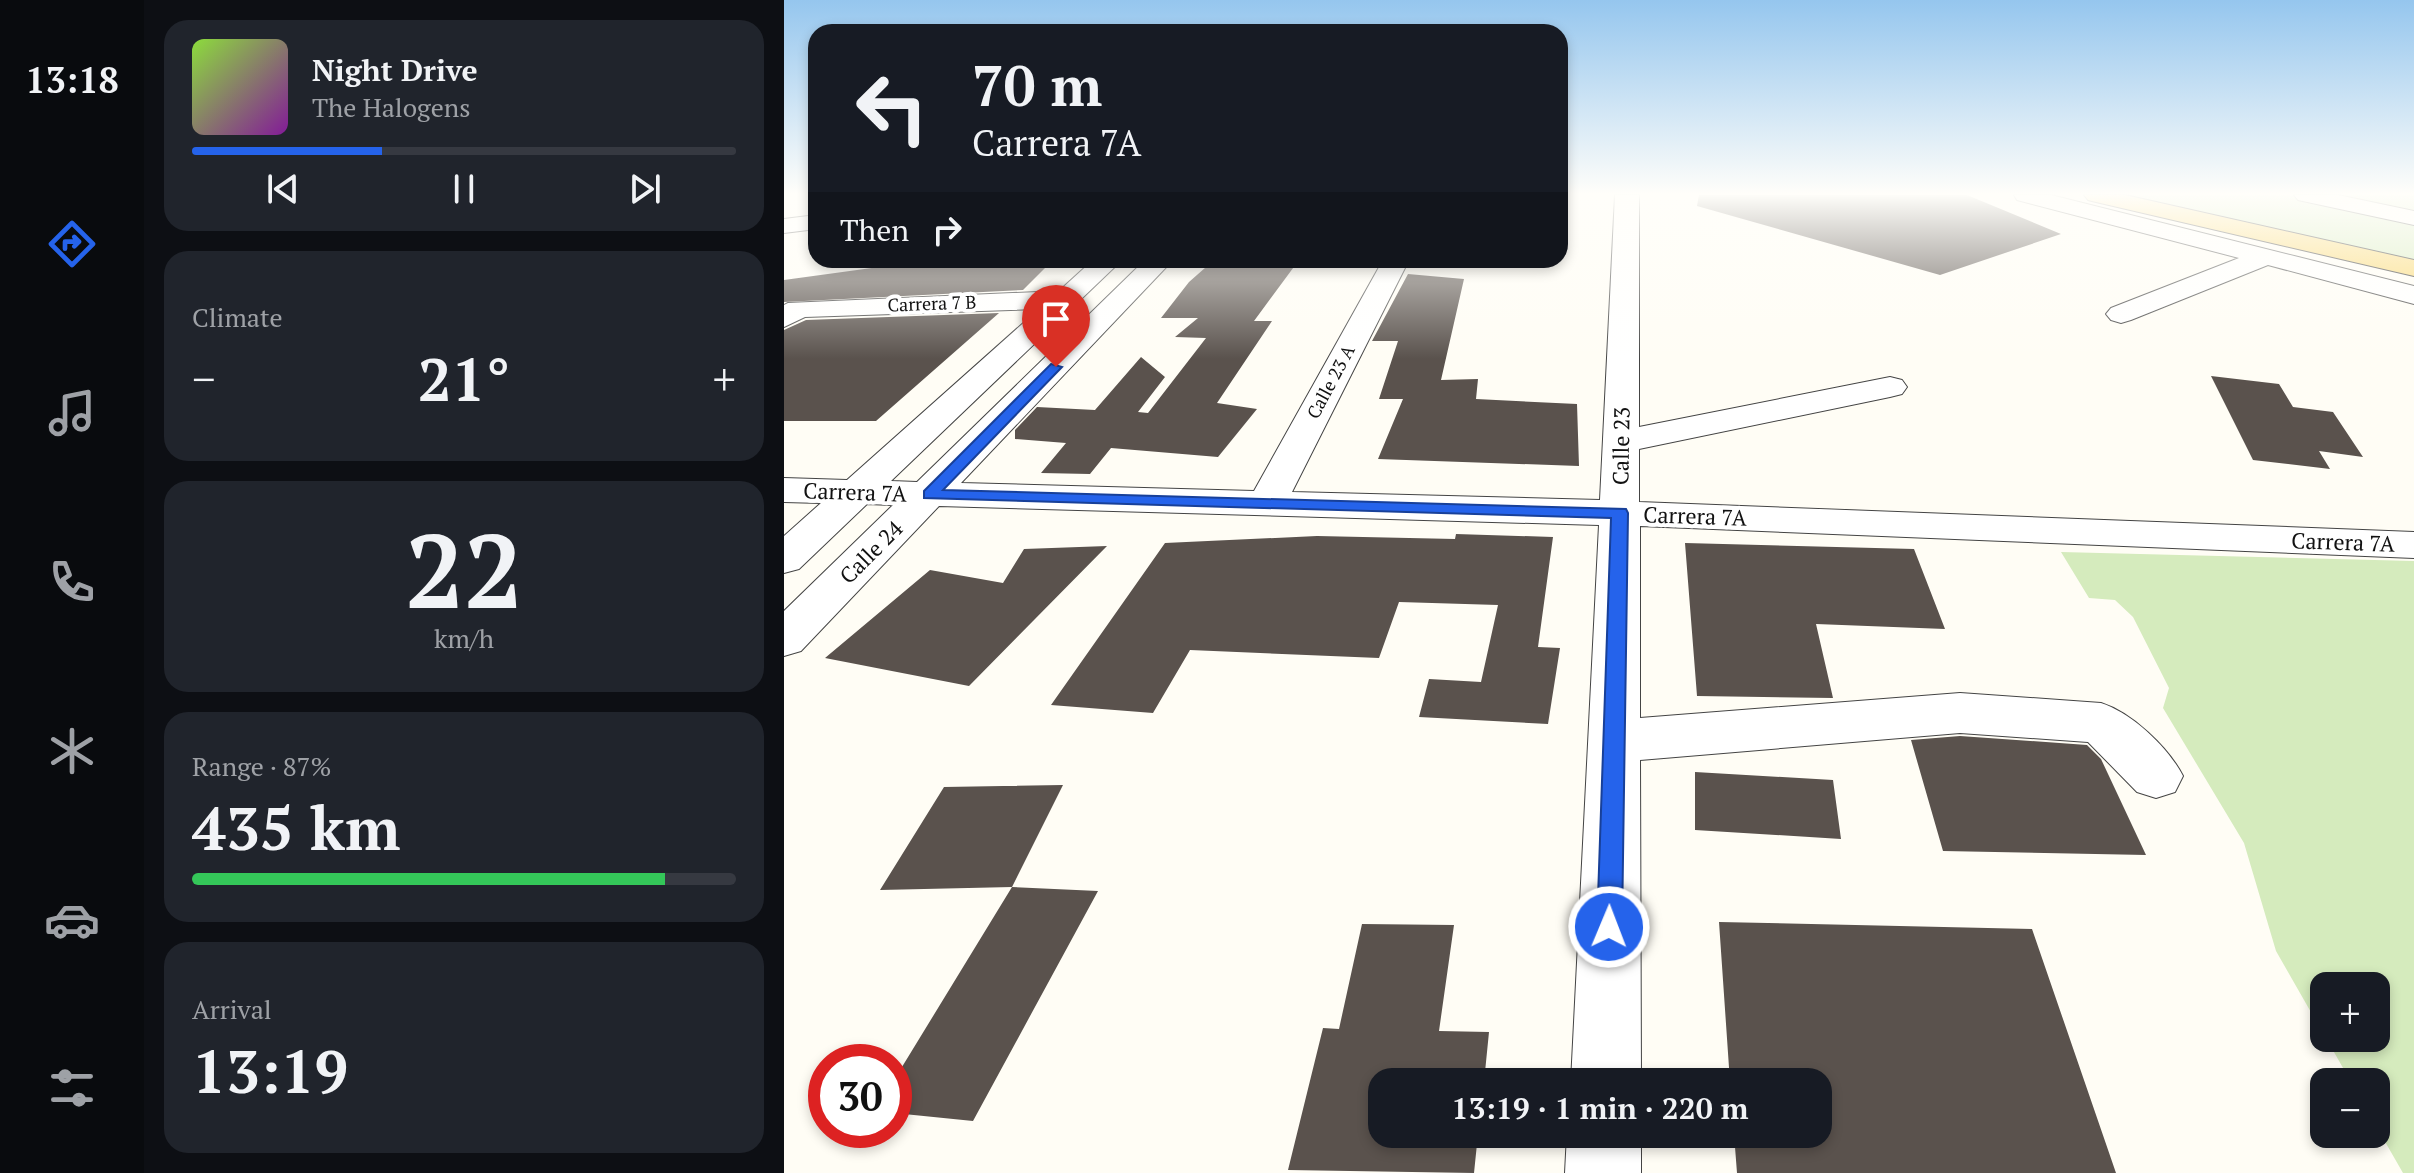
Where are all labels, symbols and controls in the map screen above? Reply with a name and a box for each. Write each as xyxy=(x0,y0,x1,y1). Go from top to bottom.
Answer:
text: 70 m xyxy=(972,48,1102,122)
text: Night Drive xyxy=(312,50,478,90)
text: 13:18 xyxy=(25,56,119,103)
icon: left xyxy=(840,56,944,160)
text: The Halogens xyxy=(312,90,470,124)
text: Carrera 7A xyxy=(972,119,1141,166)
icon: previous xyxy=(261,167,305,211)
icon: pause xyxy=(442,167,486,211)
icon: next xyxy=(623,167,667,211)
icon: right xyxy=(925,208,969,252)
text: Then xyxy=(840,210,909,250)
icon: directions xyxy=(44,216,100,272)
pin xyxy=(1022,285,1090,367)
street label: Carrera 7 B xyxy=(887,289,977,317)
icon: arrive xyxy=(1034,297,1078,341)
text: Climate xyxy=(192,300,283,334)
text: 21° xyxy=(418,339,510,418)
street label: Calle 23 A xyxy=(1301,340,1360,423)
text: − xyxy=(192,349,215,408)
text: + xyxy=(713,349,736,408)
icon: music xyxy=(44,385,100,441)
street label: Calle 23 xyxy=(1605,407,1636,485)
street label: Carrera 7A xyxy=(803,475,908,508)
street label: Carrera 7A xyxy=(1643,499,1748,532)
text: 22 xyxy=(405,500,523,638)
street label: Calle 24 xyxy=(833,513,909,590)
street label: Carrera 7A xyxy=(2291,525,2396,558)
icon: phone xyxy=(44,554,100,610)
text: km/h xyxy=(434,621,494,655)
icon: climate xyxy=(44,723,100,779)
text: Range · 87% xyxy=(192,749,331,783)
text: 435 km xyxy=(192,788,400,867)
position arrow xyxy=(1567,885,1651,969)
icon: car xyxy=(44,892,100,948)
map controls xyxy=(2310,972,2390,1148)
button: + xyxy=(2310,972,2390,1052)
text: Arrival xyxy=(192,992,272,1026)
text: 13:19 xyxy=(192,1031,348,1110)
speed limit sign: 30 xyxy=(808,1044,912,1148)
icon: filters xyxy=(44,1060,100,1116)
button: − xyxy=(2310,1068,2390,1148)
text: 13:19 · 1 min · 220 m xyxy=(1452,1088,1748,1128)

